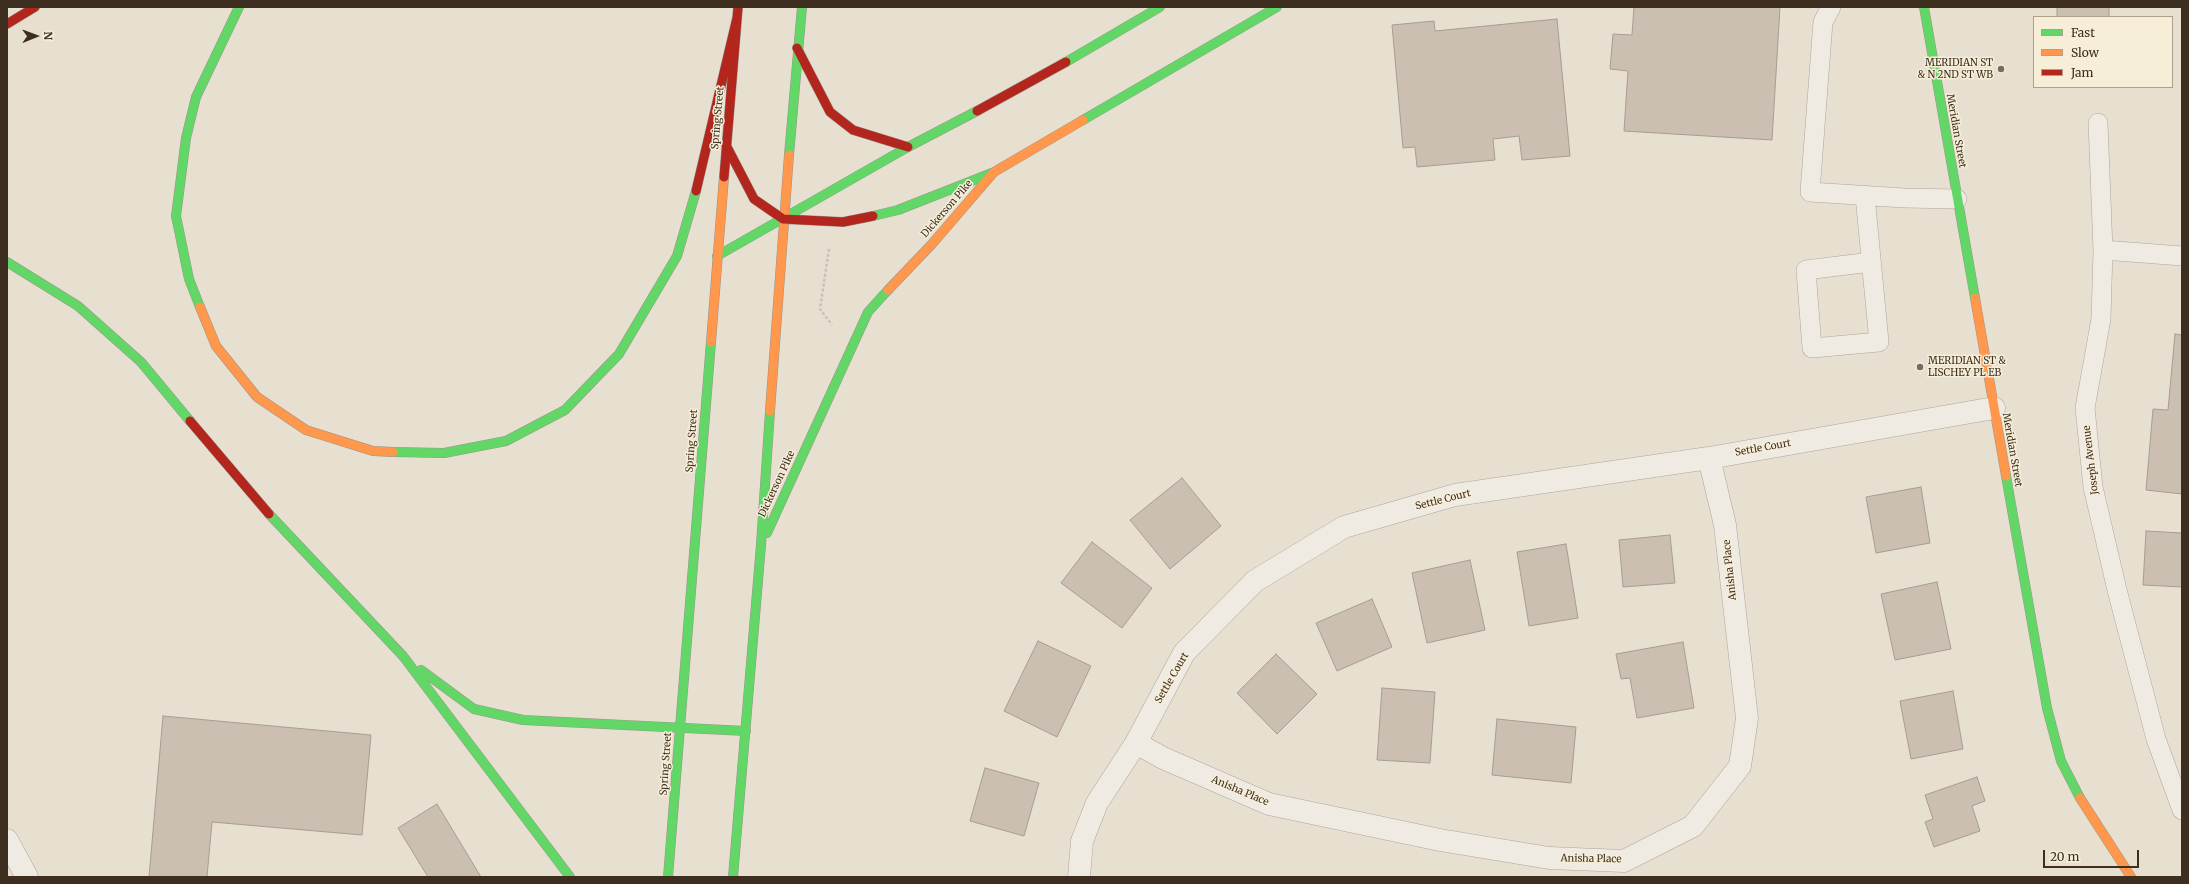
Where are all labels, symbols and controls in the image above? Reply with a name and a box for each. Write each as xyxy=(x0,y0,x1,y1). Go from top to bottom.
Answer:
north arrow xyxy=(16,16,56,56)
legend xyxy=(2033,16,2173,88)
text: Fast xyxy=(2071,25,2095,40)
text: N xyxy=(41,31,55,40)
text: Slow xyxy=(2071,45,2099,60)
place label: MERIDIAN ST & N 2ND ST WB xyxy=(1917,57,1993,80)
marker: MERIDIAN ST & N 2ND ST WB xyxy=(1996,64,2006,74)
text: Jam xyxy=(2071,65,2093,80)
street label: Spring Street xyxy=(709,86,727,150)
street label: Meridian Street xyxy=(1944,93,1968,169)
street label: Dickerson Pike xyxy=(919,178,975,240)
place label: MERIDIAN ST & LISCHEY PL EB xyxy=(1928,355,2006,378)
marker: MERIDIAN ST & LISCHEY PL EB xyxy=(1915,362,1925,372)
street label: Spring Street xyxy=(684,409,700,473)
street label: Meridian Street xyxy=(2000,412,2024,488)
street label: Joseph Avenue xyxy=(2081,425,2101,495)
street label: Settle Court xyxy=(1734,437,1792,459)
street label: Dickerson Pike xyxy=(756,449,798,519)
street label: Settle Court xyxy=(1414,487,1472,513)
street label: Anisha Place xyxy=(1721,539,1739,601)
street label: Settle Court xyxy=(1153,650,1191,706)
street label: Spring Street xyxy=(658,732,674,796)
street label: Anisha Place xyxy=(1210,774,1270,808)
scale bar xyxy=(2045,842,2141,868)
text: 20 m xyxy=(2050,849,2079,864)
street label: Anisha Place xyxy=(1560,852,1622,866)

